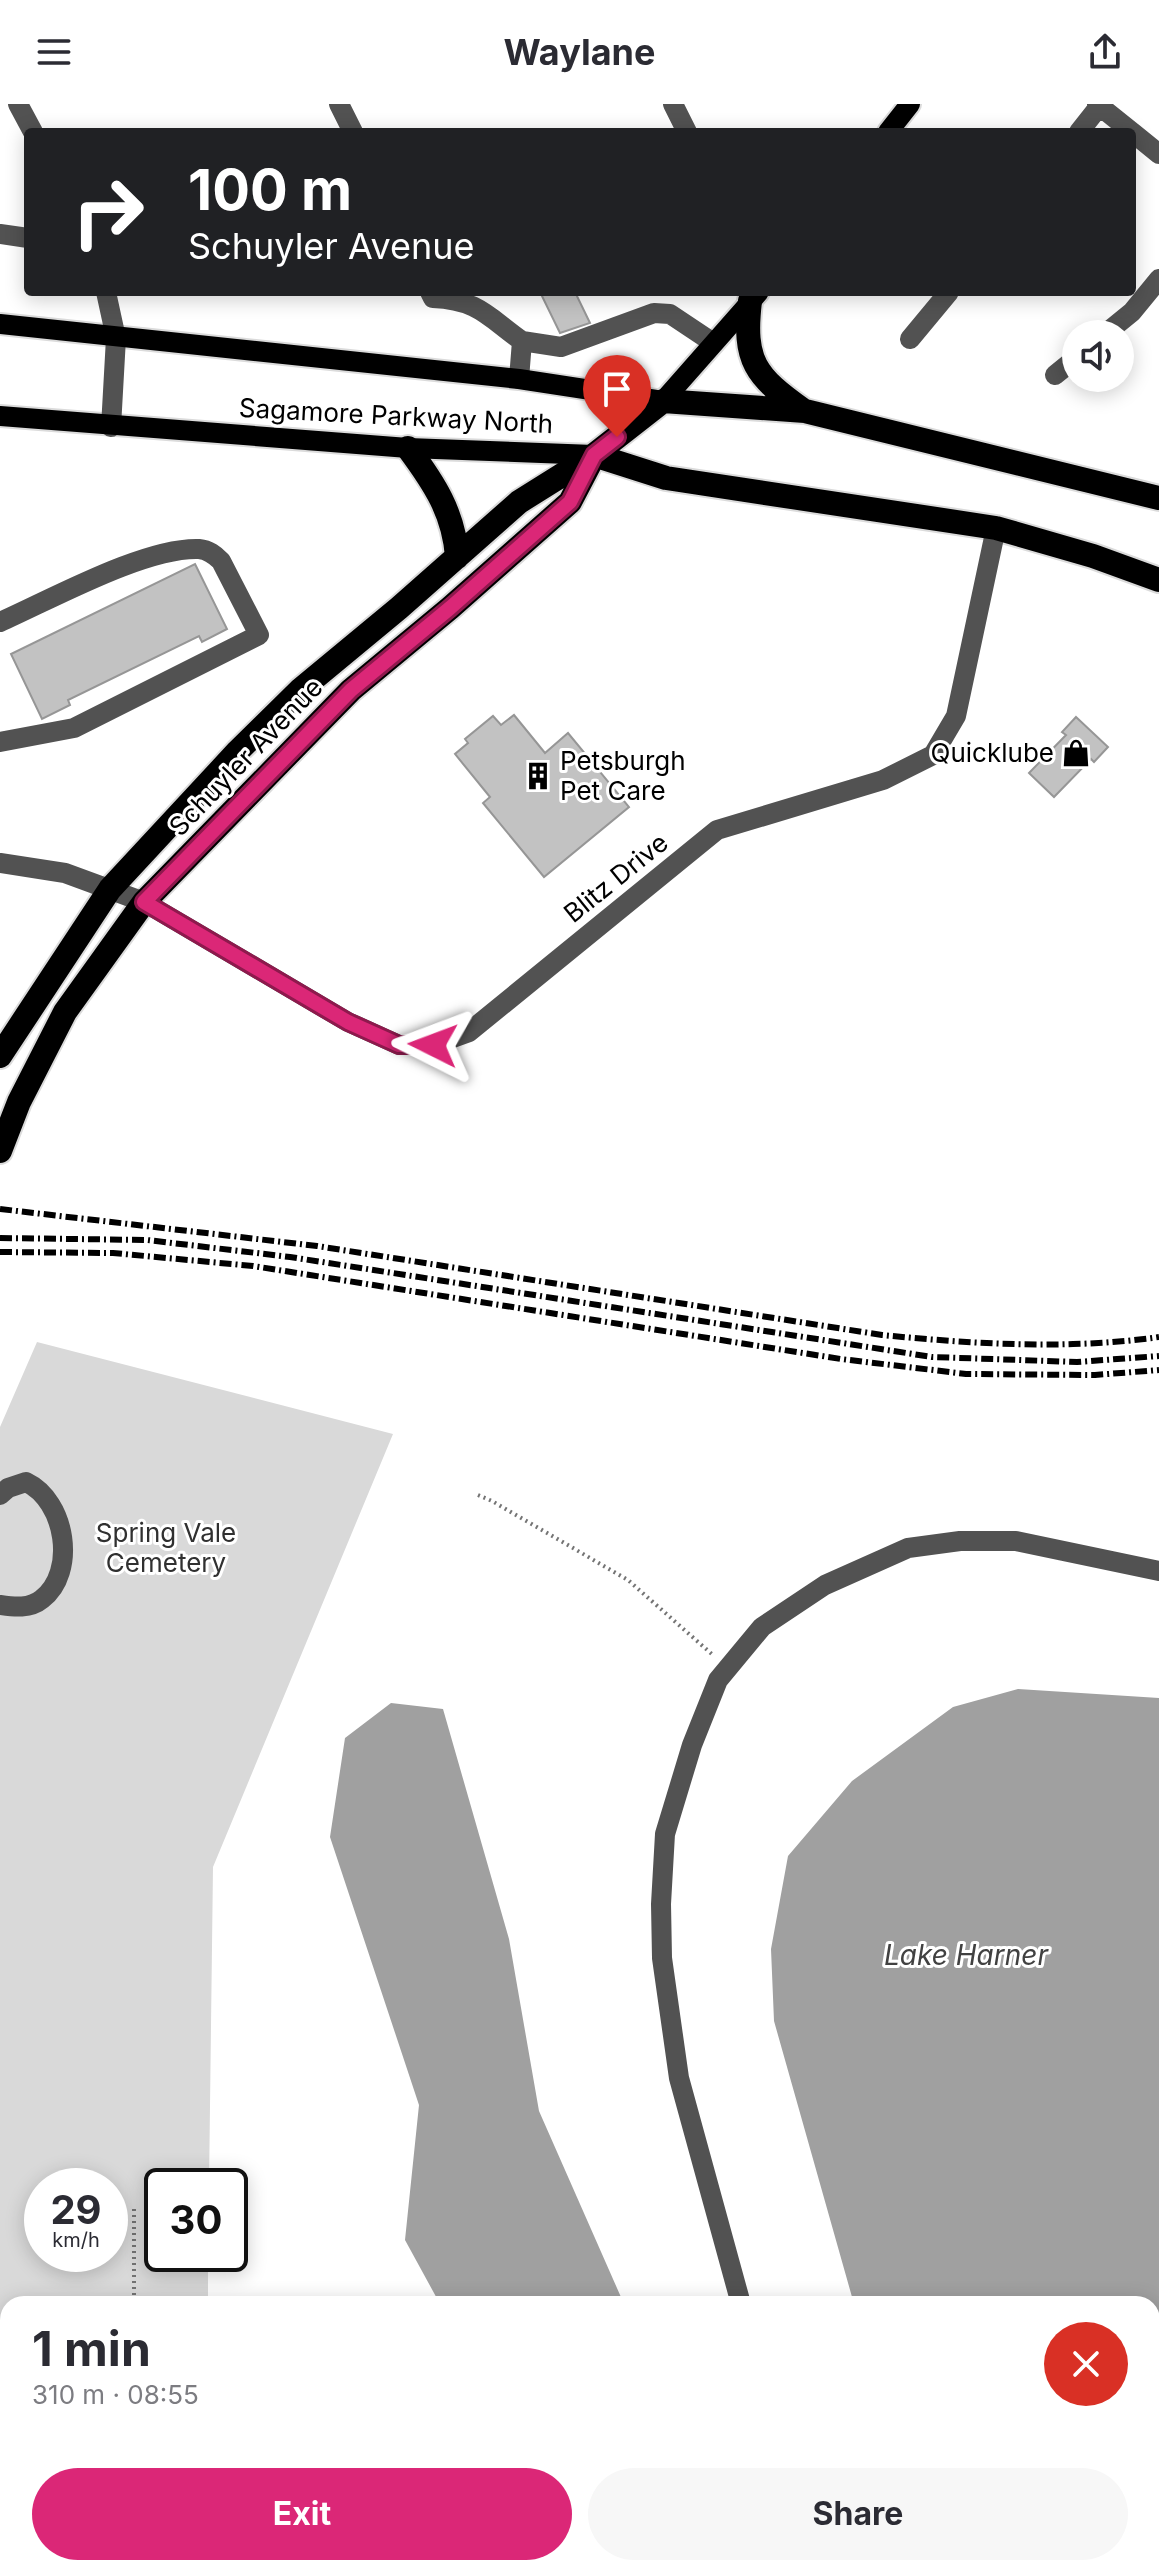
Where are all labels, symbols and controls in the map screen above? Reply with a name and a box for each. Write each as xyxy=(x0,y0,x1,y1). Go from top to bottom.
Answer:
icon: menu xyxy=(32,30,76,74)
text: Waylane xyxy=(504,30,655,74)
icon: share xyxy=(1083,30,1127,74)
text: 100 m xyxy=(188,156,352,224)
icon: right xyxy=(56,160,160,264)
text: Schuyler Avenue xyxy=(188,224,475,268)
map controls xyxy=(1062,320,1134,392)
button: sound xyxy=(1062,320,1134,392)
pin xyxy=(583,355,651,437)
icon: arrive xyxy=(595,367,639,411)
street label: Sagamore Parkway North xyxy=(238,392,554,439)
street label: Schuyler Avenue xyxy=(163,671,329,842)
place label: Quicklube xyxy=(931,737,1054,768)
shop icon: Quicklube xyxy=(1061,738,1091,768)
place label: Petsburgh Pet Care xyxy=(560,745,686,806)
building icon: Petsburgh Pet Care xyxy=(523,761,553,791)
street label: Blitz Drive xyxy=(558,826,674,929)
position arrow xyxy=(391,1003,475,1087)
park label: Spring Vale Cemetery xyxy=(96,1517,236,1578)
water label: Lake Harner xyxy=(884,1938,1049,1972)
speed limit sign: 30 xyxy=(144,2168,248,2272)
text: 29 xyxy=(50,2185,102,2234)
text: km/h xyxy=(52,2228,100,2252)
text: 1 min xyxy=(32,2319,151,2378)
button: close xyxy=(1044,2322,1128,2406)
text: 310 m · 08:55 xyxy=(32,2379,199,2410)
button: Exit xyxy=(32,2468,572,2560)
button: Share xyxy=(588,2468,1128,2560)

